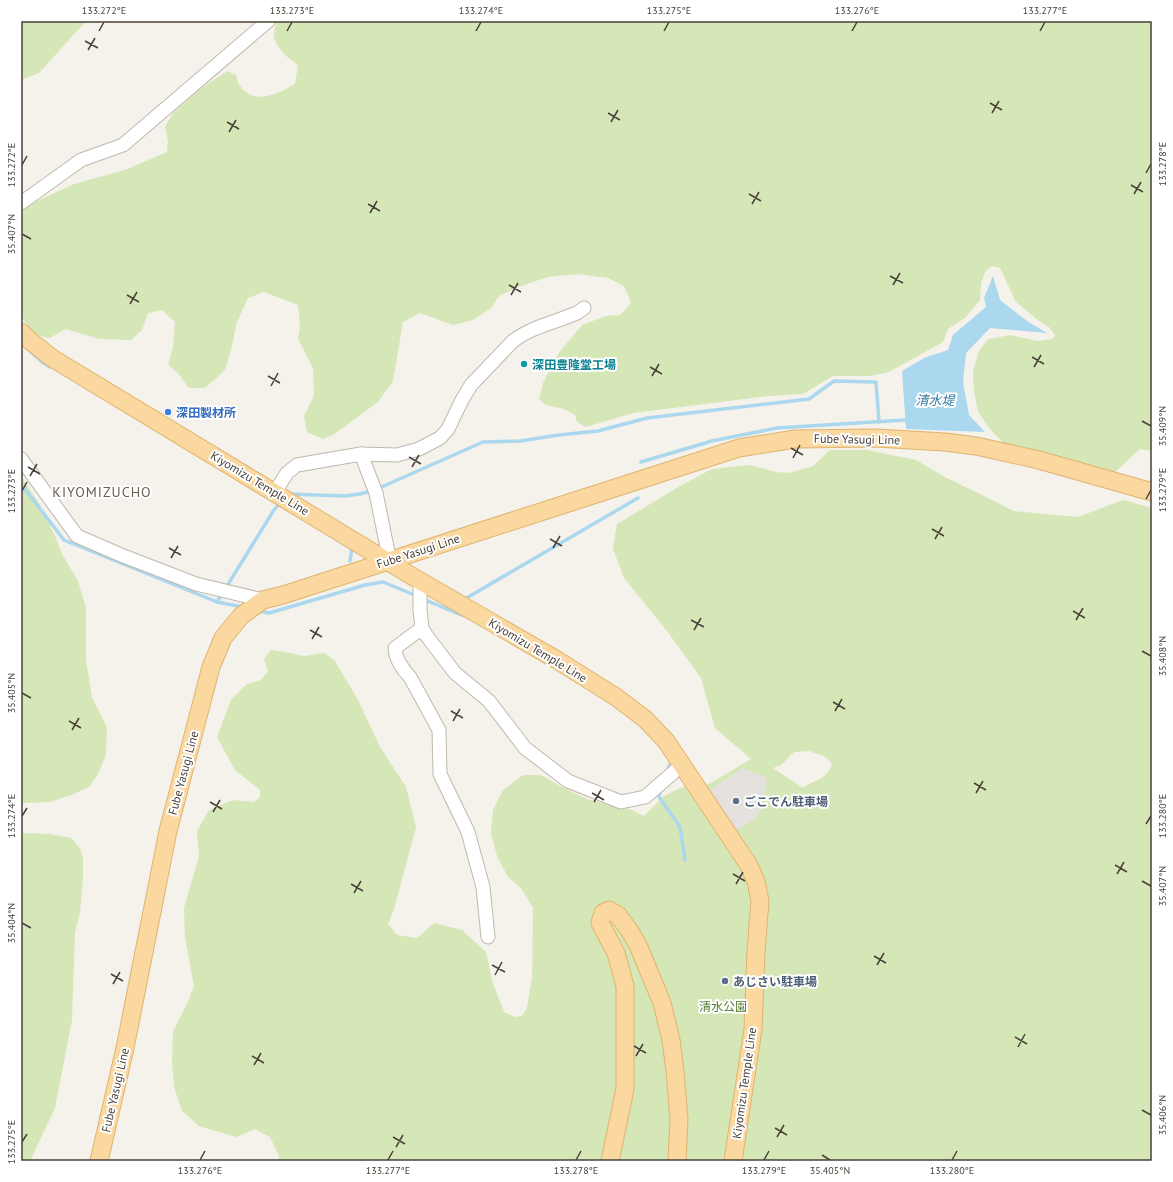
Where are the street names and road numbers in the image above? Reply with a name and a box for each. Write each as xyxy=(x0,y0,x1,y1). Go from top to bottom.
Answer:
street label: Fube Yasugi Line xyxy=(814,431,900,447)
street label: Kiyomizu Temple Line xyxy=(208,448,312,518)
street label: Fube Yasugi Line xyxy=(375,531,461,571)
street label: Kiyomizu Temple Line xyxy=(486,615,590,685)
street label: Fube Yasugi Line xyxy=(165,729,201,817)
street label: Kiyomizu Temple Line xyxy=(729,1026,759,1140)
street label: Fube Yasugi Line xyxy=(98,1046,132,1134)

